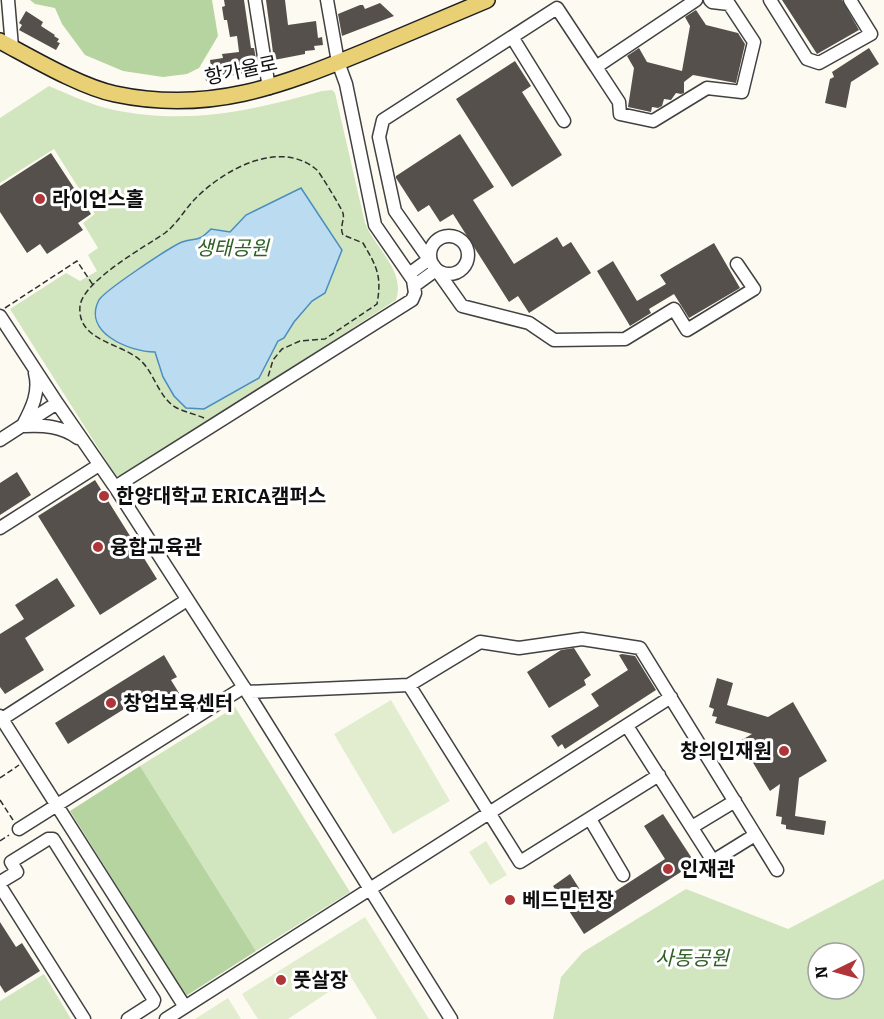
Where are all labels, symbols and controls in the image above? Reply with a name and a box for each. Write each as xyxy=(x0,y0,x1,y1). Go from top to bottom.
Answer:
street label: 항가울로 xyxy=(203,51,279,89)
place label: 라이언스홀 xyxy=(52,187,144,211)
marker: 라이언스홀 xyxy=(33,192,47,206)
park label: 생태공원 xyxy=(195,236,270,260)
place label: 한양대학교 ERICA캠퍼스 xyxy=(116,484,326,508)
marker: 한양대학교 ERICA캠퍼스 xyxy=(97,489,111,503)
place label: 융합교육관 xyxy=(110,535,203,559)
marker: 융합교육관 xyxy=(91,540,105,554)
place label: 창업보육센터 xyxy=(123,691,233,715)
marker: 창업보육센터 xyxy=(104,696,118,710)
place label: 창의인재원 xyxy=(680,739,772,763)
marker: 창의인재원 xyxy=(777,744,791,758)
place label: 인재관 xyxy=(680,857,736,881)
marker: 인재관 xyxy=(661,862,675,876)
place label: 베드민턴장 xyxy=(522,888,614,912)
marker: 베드민턴장 xyxy=(503,893,517,907)
north arrow xyxy=(806,941,866,1001)
park label: 사동공원 xyxy=(655,946,730,970)
text: N xyxy=(812,965,832,979)
place label: 풋살장 xyxy=(293,968,348,992)
marker: 풋살장 xyxy=(274,973,288,987)

